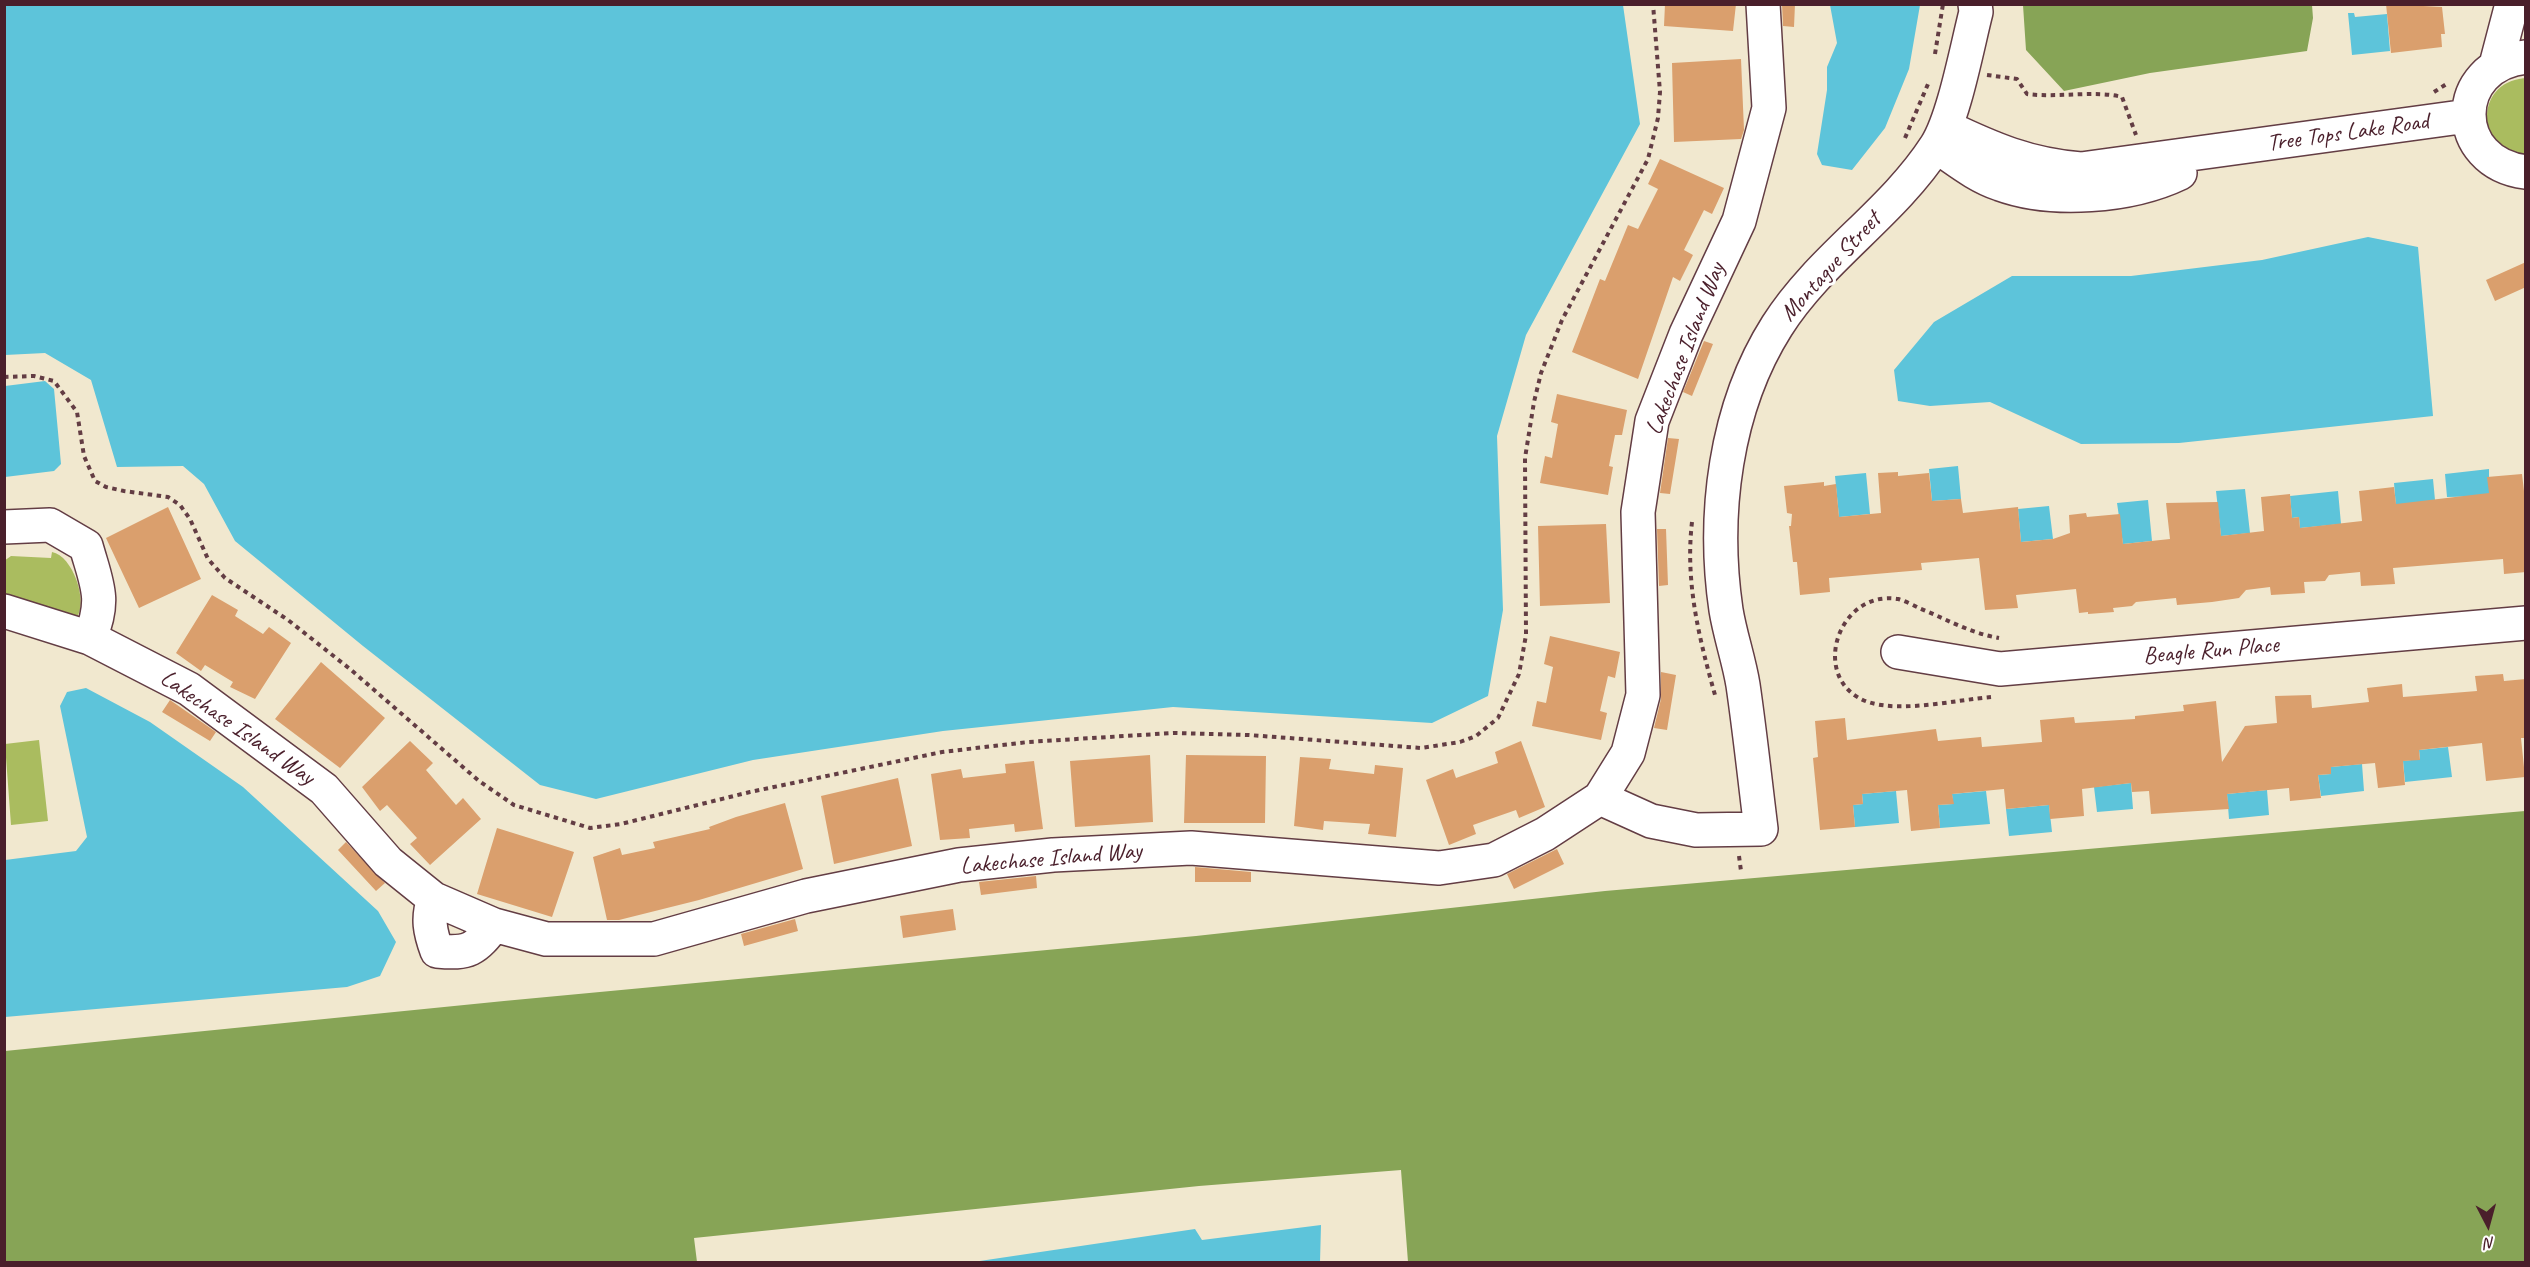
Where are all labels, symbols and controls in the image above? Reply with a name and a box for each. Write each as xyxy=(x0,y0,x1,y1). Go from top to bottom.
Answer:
street label: Tree Tops Lake Road xyxy=(2265,107,2431,159)
street label: Montague Street xyxy=(1774,206,1888,328)
street label: Lakechase Island Way xyxy=(1640,259,1732,439)
street label: Beagle Run Place xyxy=(2142,631,2280,671)
street label: Lakechase Island Way xyxy=(154,664,320,792)
street label: Lakechase Island Way xyxy=(959,837,1143,881)
north arrow xyxy=(2458,1195,2518,1255)
text: N xyxy=(2484,1232,2496,1253)

